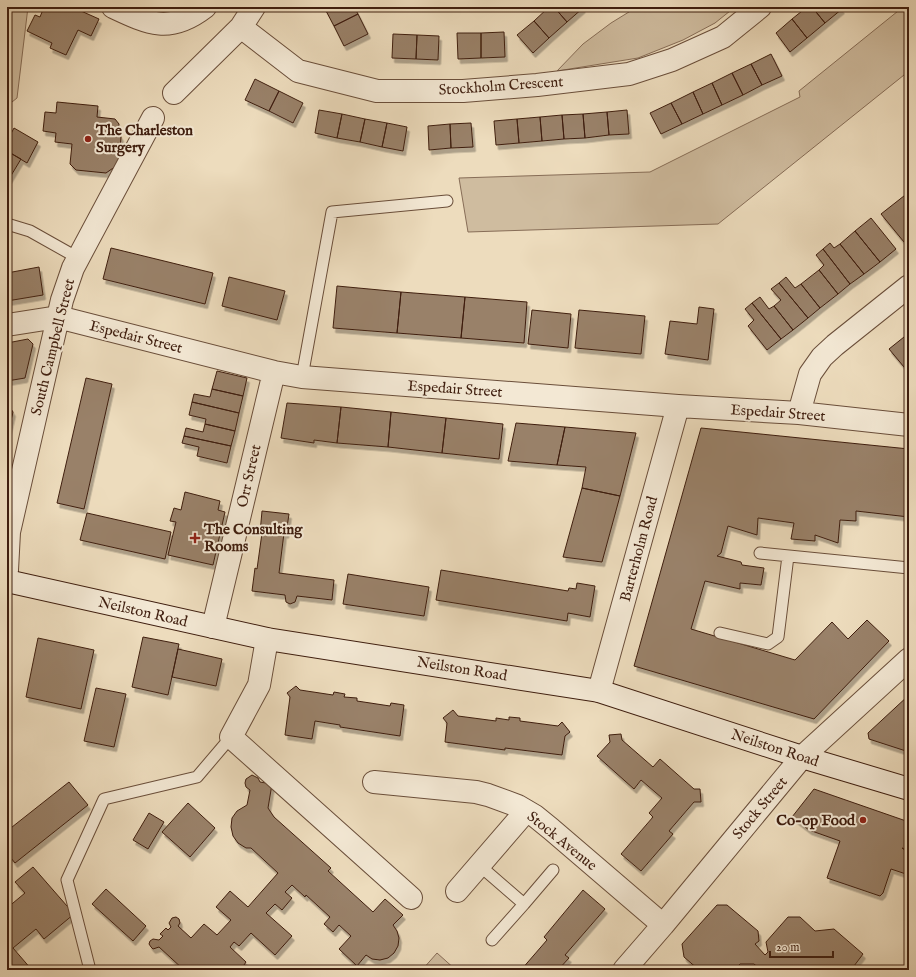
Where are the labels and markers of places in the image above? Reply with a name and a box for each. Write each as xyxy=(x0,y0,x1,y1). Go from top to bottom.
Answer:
place label: The Charleston Surgery xyxy=(95,121,193,157)
marker: The Charleston Surgery xyxy=(83,134,93,144)
place label: The Consulting Rooms xyxy=(203,520,303,556)
marker: The Consulting Rooms xyxy=(189,532,201,544)
place label: Co-op Food xyxy=(776,811,856,830)
marker: Co-op Food xyxy=(858,815,868,825)

